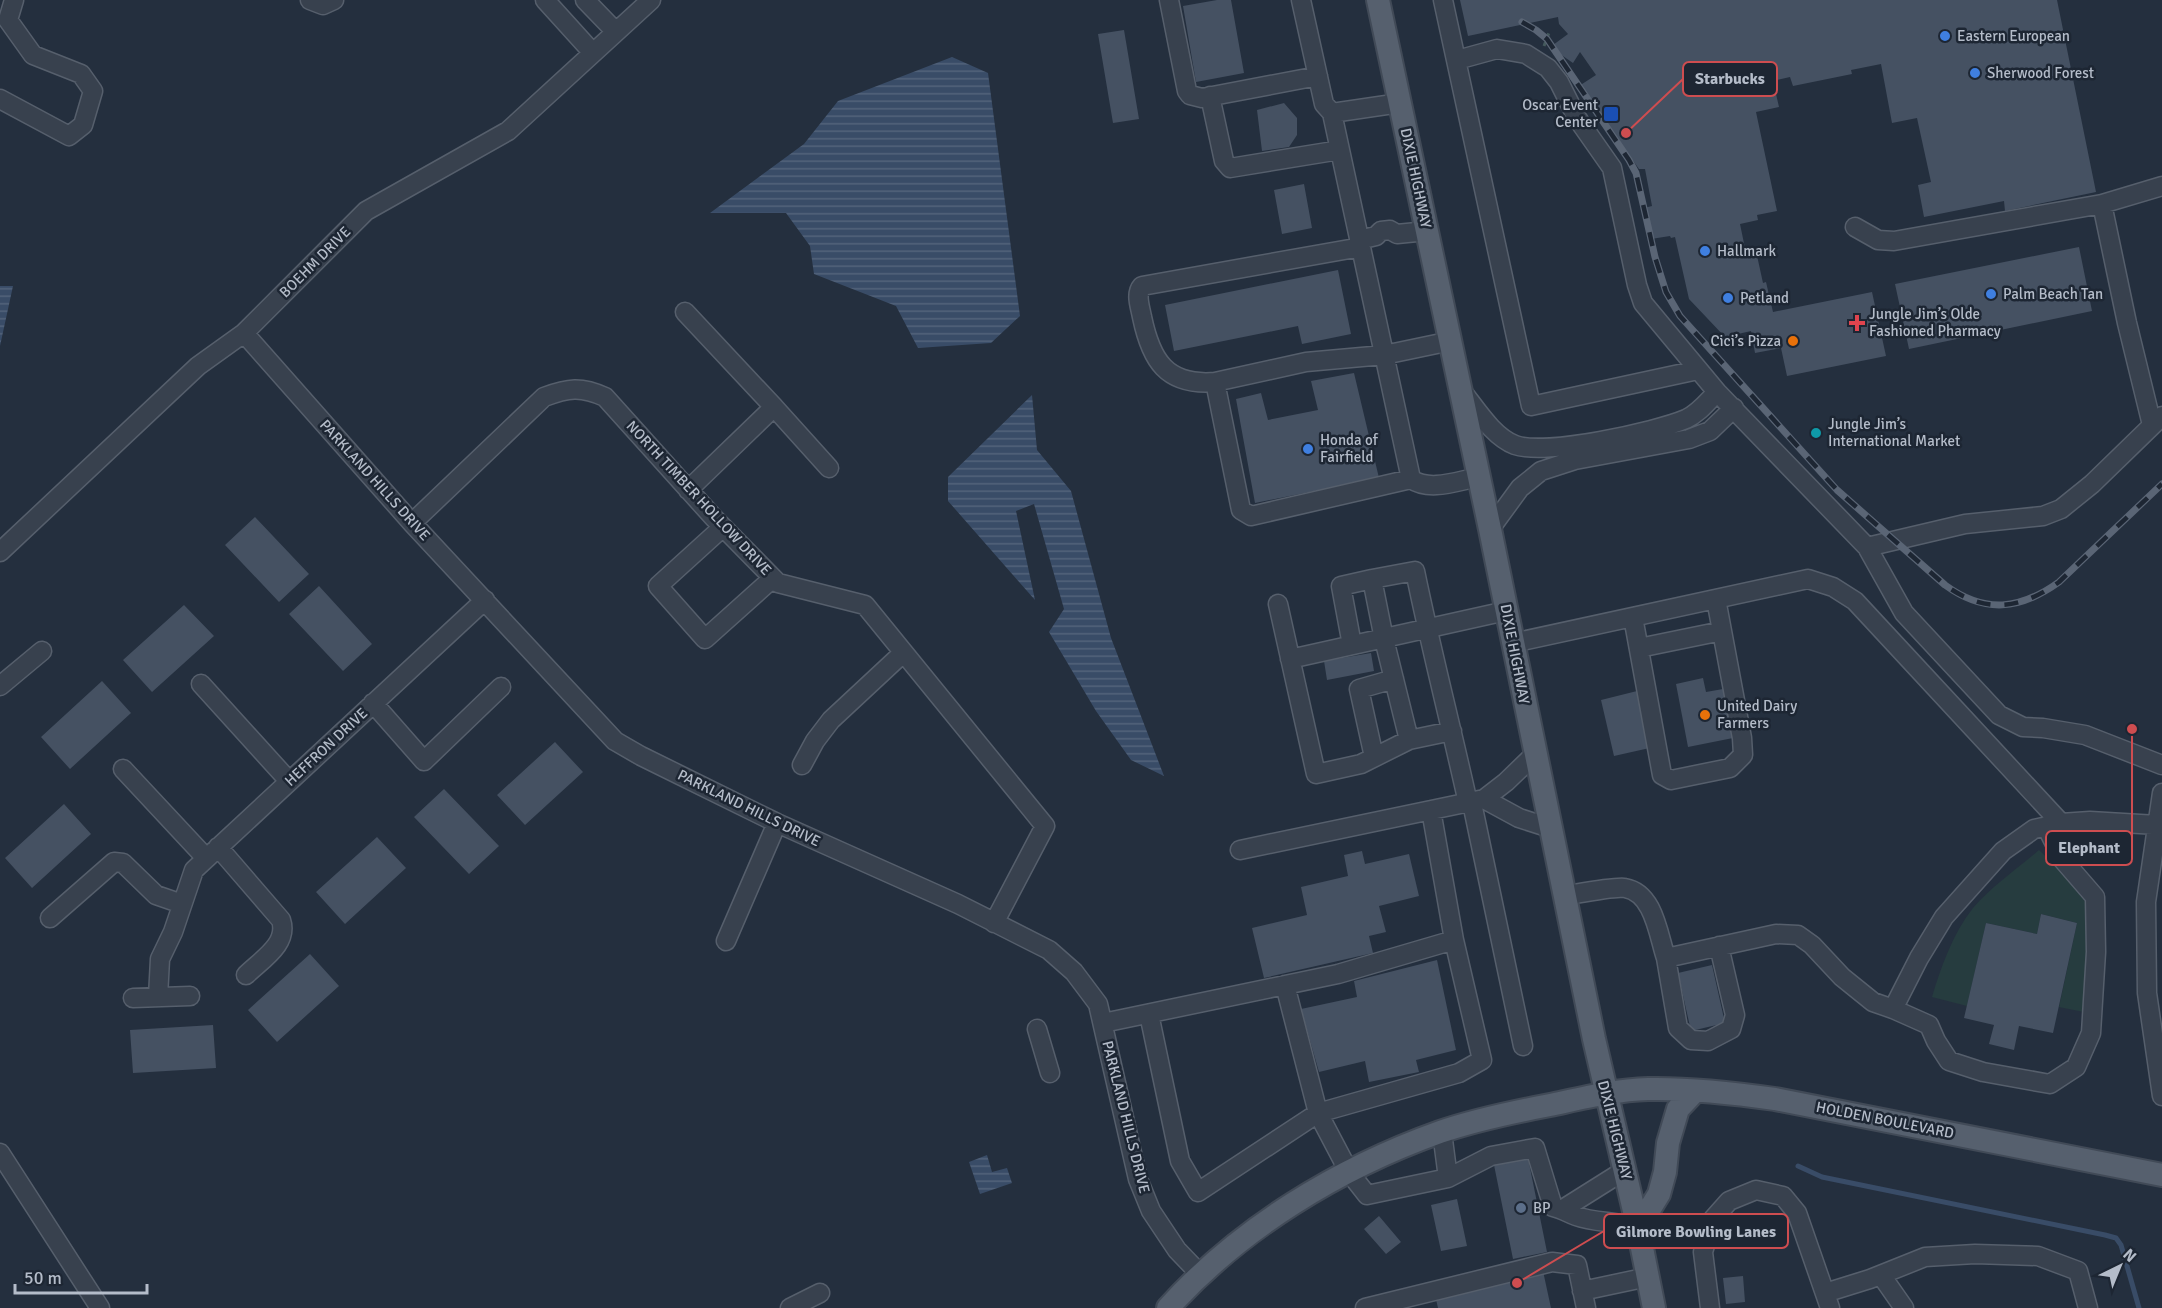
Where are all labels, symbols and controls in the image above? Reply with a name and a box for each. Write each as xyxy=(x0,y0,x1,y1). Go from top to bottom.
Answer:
place label: Eastern European xyxy=(1957,27,2070,45)
marker: Eastern European xyxy=(1938,29,1952,43)
callout: Starbucks xyxy=(1683,62,1777,96)
place label: Sherwood Forest xyxy=(1987,64,2094,82)
marker: Sherwood Forest xyxy=(1968,66,1982,80)
text: Starbucks xyxy=(1695,69,1765,89)
place label: Oscar Event Center xyxy=(1522,96,1598,131)
marker: Oscar Event Center xyxy=(1602,105,1620,123)
street label: DIXIE HIGHWAY xyxy=(1397,126,1435,230)
street label: BOEHM DRIVE xyxy=(276,223,354,301)
place label: Hallmark xyxy=(1717,242,1776,260)
marker: Hallmark xyxy=(1698,244,1712,258)
place label: Palm Beach Tan xyxy=(2003,285,2103,303)
marker: Palm Beach Tan xyxy=(1984,287,1998,301)
place label: Petland xyxy=(1740,289,1789,307)
marker: Petland xyxy=(1721,291,1735,305)
place label: Jungle Jim’s Olde Fashioned Pharmacy xyxy=(1869,305,2001,340)
marker: Jungle Jim’s Olde Fashioned Pharmacy xyxy=(1850,316,1864,330)
place label: Cici’s Pizza xyxy=(1710,332,1781,350)
marker: Cici’s Pizza xyxy=(1786,334,1800,348)
place label: Jungle Jim’s International Market xyxy=(1828,415,1960,450)
street label: PARKLAND HILLS DRIVE xyxy=(316,416,434,544)
street label: NORTH TIMBER HOLLOW DRIVE xyxy=(623,417,775,579)
marker: Jungle Jim’s International Market xyxy=(1809,426,1823,440)
place label: Honda of Fairfield xyxy=(1320,431,1379,466)
marker: Honda of Fairfield xyxy=(1301,442,1315,456)
street label: DIXIE HIGHWAY xyxy=(1496,602,1534,706)
place label: United Dairy Farmers xyxy=(1717,697,1797,732)
street label: HEFFRON DRIVE xyxy=(281,704,371,790)
marker: United Dairy Farmers xyxy=(1698,708,1712,722)
street label: PARKLAND HILLS DRIVE xyxy=(675,766,823,850)
callout: Elephant xyxy=(2046,831,2132,865)
text: Elephant xyxy=(2058,838,2120,858)
street label: PARKLAND HILLS DRIVE xyxy=(1098,1039,1154,1195)
street label: DIXIE HIGHWAY xyxy=(1594,1078,1636,1182)
street label: HOLDEN BOULEVARD xyxy=(1814,1098,1956,1142)
place label: BP xyxy=(1533,1199,1551,1217)
marker: BP xyxy=(1514,1201,1528,1215)
callout: Gilmore Bowling Lanes xyxy=(1604,1214,1788,1248)
text: Gilmore Bowling Lanes xyxy=(1616,1222,1776,1242)
north arrow xyxy=(2090,1236,2150,1296)
text: N xyxy=(2119,1245,2140,1267)
scale bar xyxy=(15,1257,147,1295)
text: 50 m xyxy=(24,1267,62,1289)

